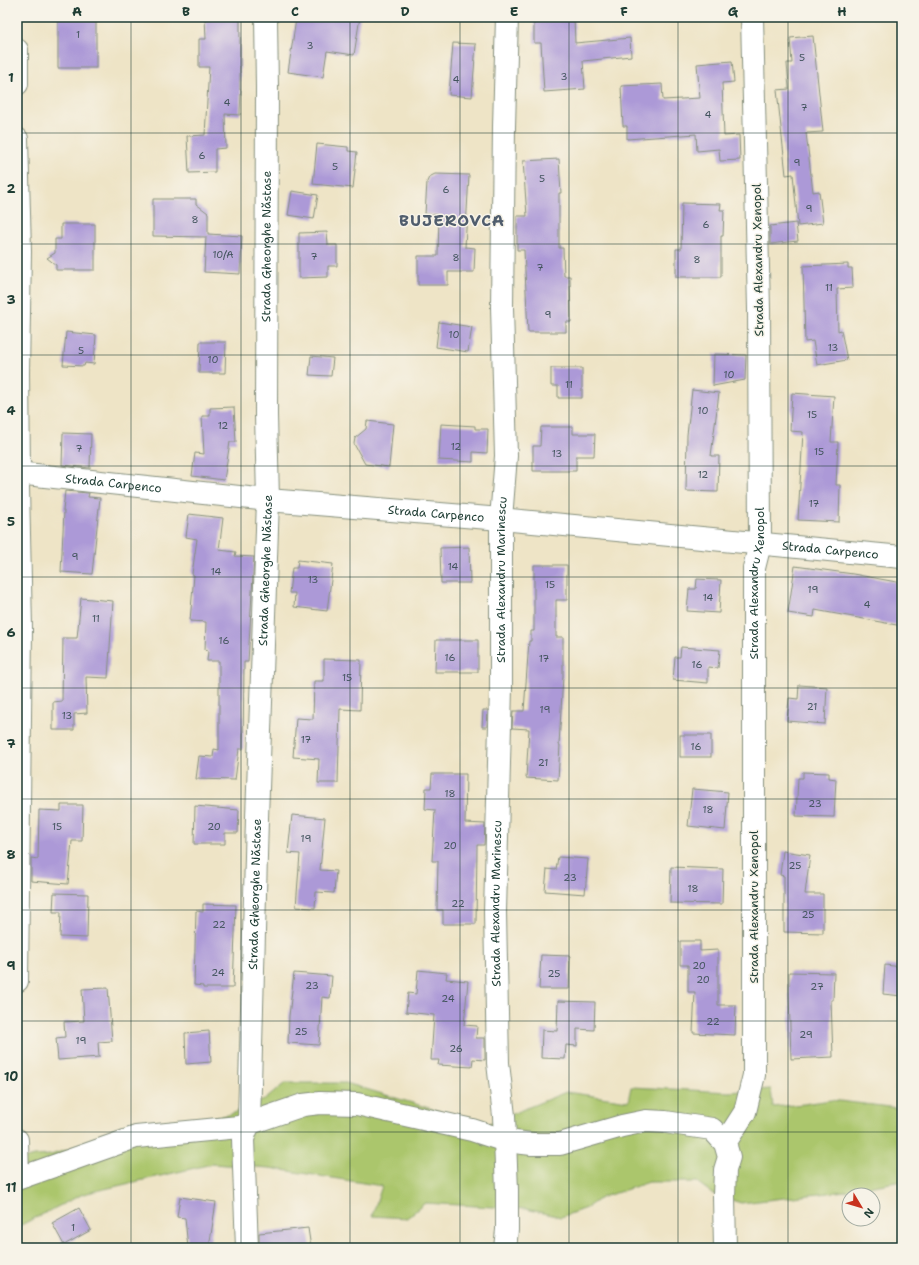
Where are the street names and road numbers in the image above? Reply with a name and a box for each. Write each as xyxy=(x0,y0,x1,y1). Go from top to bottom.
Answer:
street label: Strada Gheorghe Năstase xyxy=(258,171,275,322)
street label: Strada Alexandru Xenopol xyxy=(749,183,767,337)
street label: Strada Carpenco xyxy=(64,470,162,497)
street label: Strada Gheorghe Năstase xyxy=(255,494,276,646)
street label: Strada Alexandru Marinescu xyxy=(493,496,511,663)
street label: Strada Carpenco xyxy=(387,502,485,526)
street label: Strada Alexandru Xenopol xyxy=(746,507,768,660)
street label: Strada Carpenco xyxy=(781,538,879,563)
street label: Strada Gheorghe Năstase xyxy=(245,818,265,970)
street label: Strada Alexandru Marinescu xyxy=(487,820,505,987)
street label: Strada Alexandru Xenopol xyxy=(746,830,762,984)

